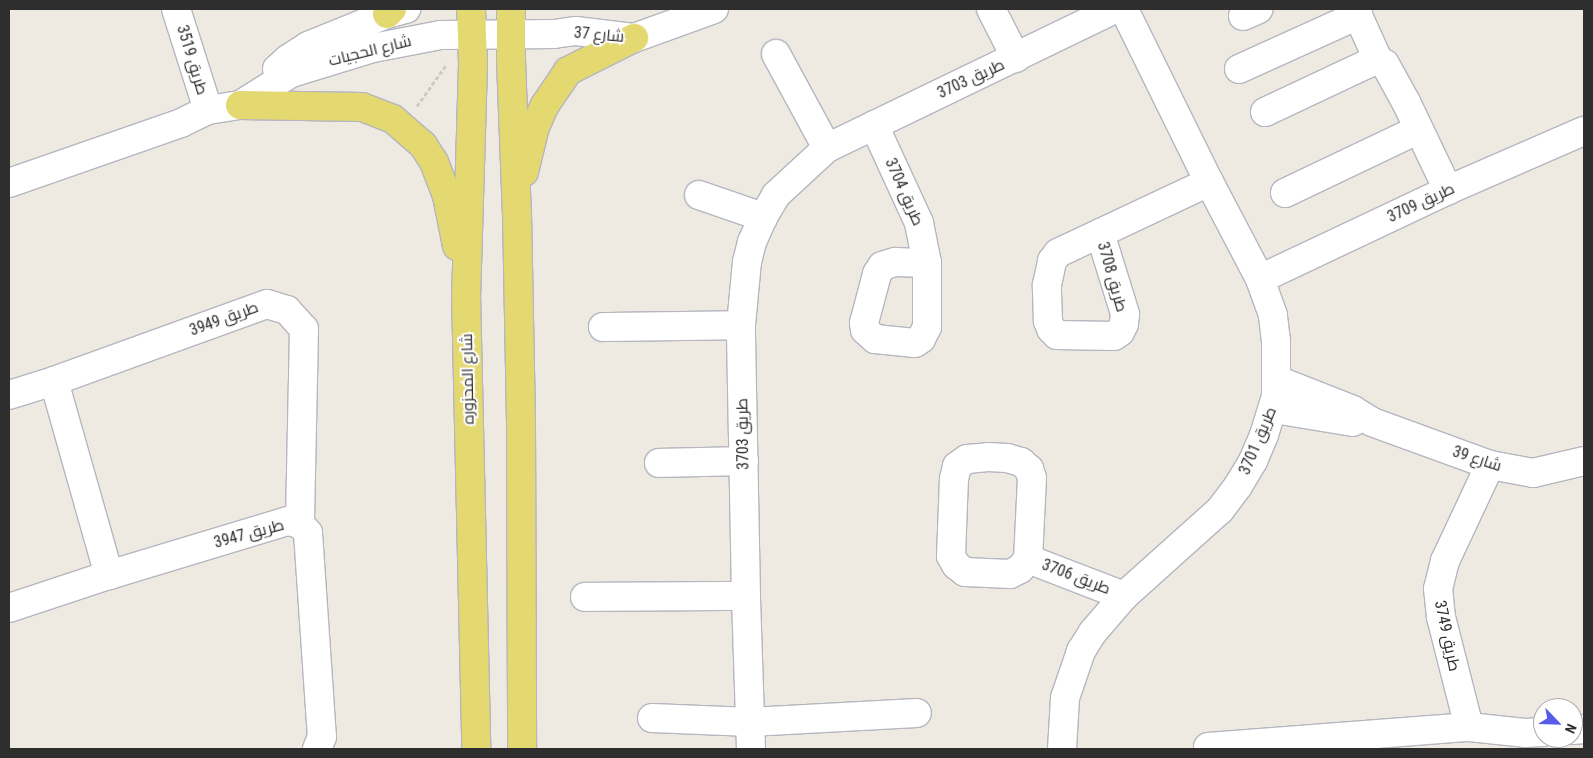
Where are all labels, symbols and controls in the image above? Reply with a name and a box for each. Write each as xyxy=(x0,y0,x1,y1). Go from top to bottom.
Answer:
street label: طريق 3519 xyxy=(172,23,212,97)
street label: شارع 37 xyxy=(573,23,625,47)
street label: شارع الحجيات xyxy=(327,31,413,71)
street label: طريق 3703 xyxy=(934,55,1008,103)
street label: طريق 3704 xyxy=(881,155,927,229)
street label: طريق 3709 xyxy=(1384,179,1458,227)
street label: طريق 3708 xyxy=(1093,240,1131,314)
street label: طريق 3949 xyxy=(187,298,261,340)
street label: شارع المحزوره xyxy=(458,333,478,425)
street label: طريق 3703 xyxy=(733,398,753,470)
street label: طريق 3701 xyxy=(1235,404,1281,478)
street label: شارع 39 xyxy=(1450,442,1504,476)
street label: طريق 3947 xyxy=(212,515,286,553)
street label: طريق 3706 xyxy=(1039,555,1113,599)
street label: طريق 3749 xyxy=(1430,599,1464,673)
north arrow xyxy=(1533,698,1583,748)
text: N xyxy=(1562,722,1580,736)

